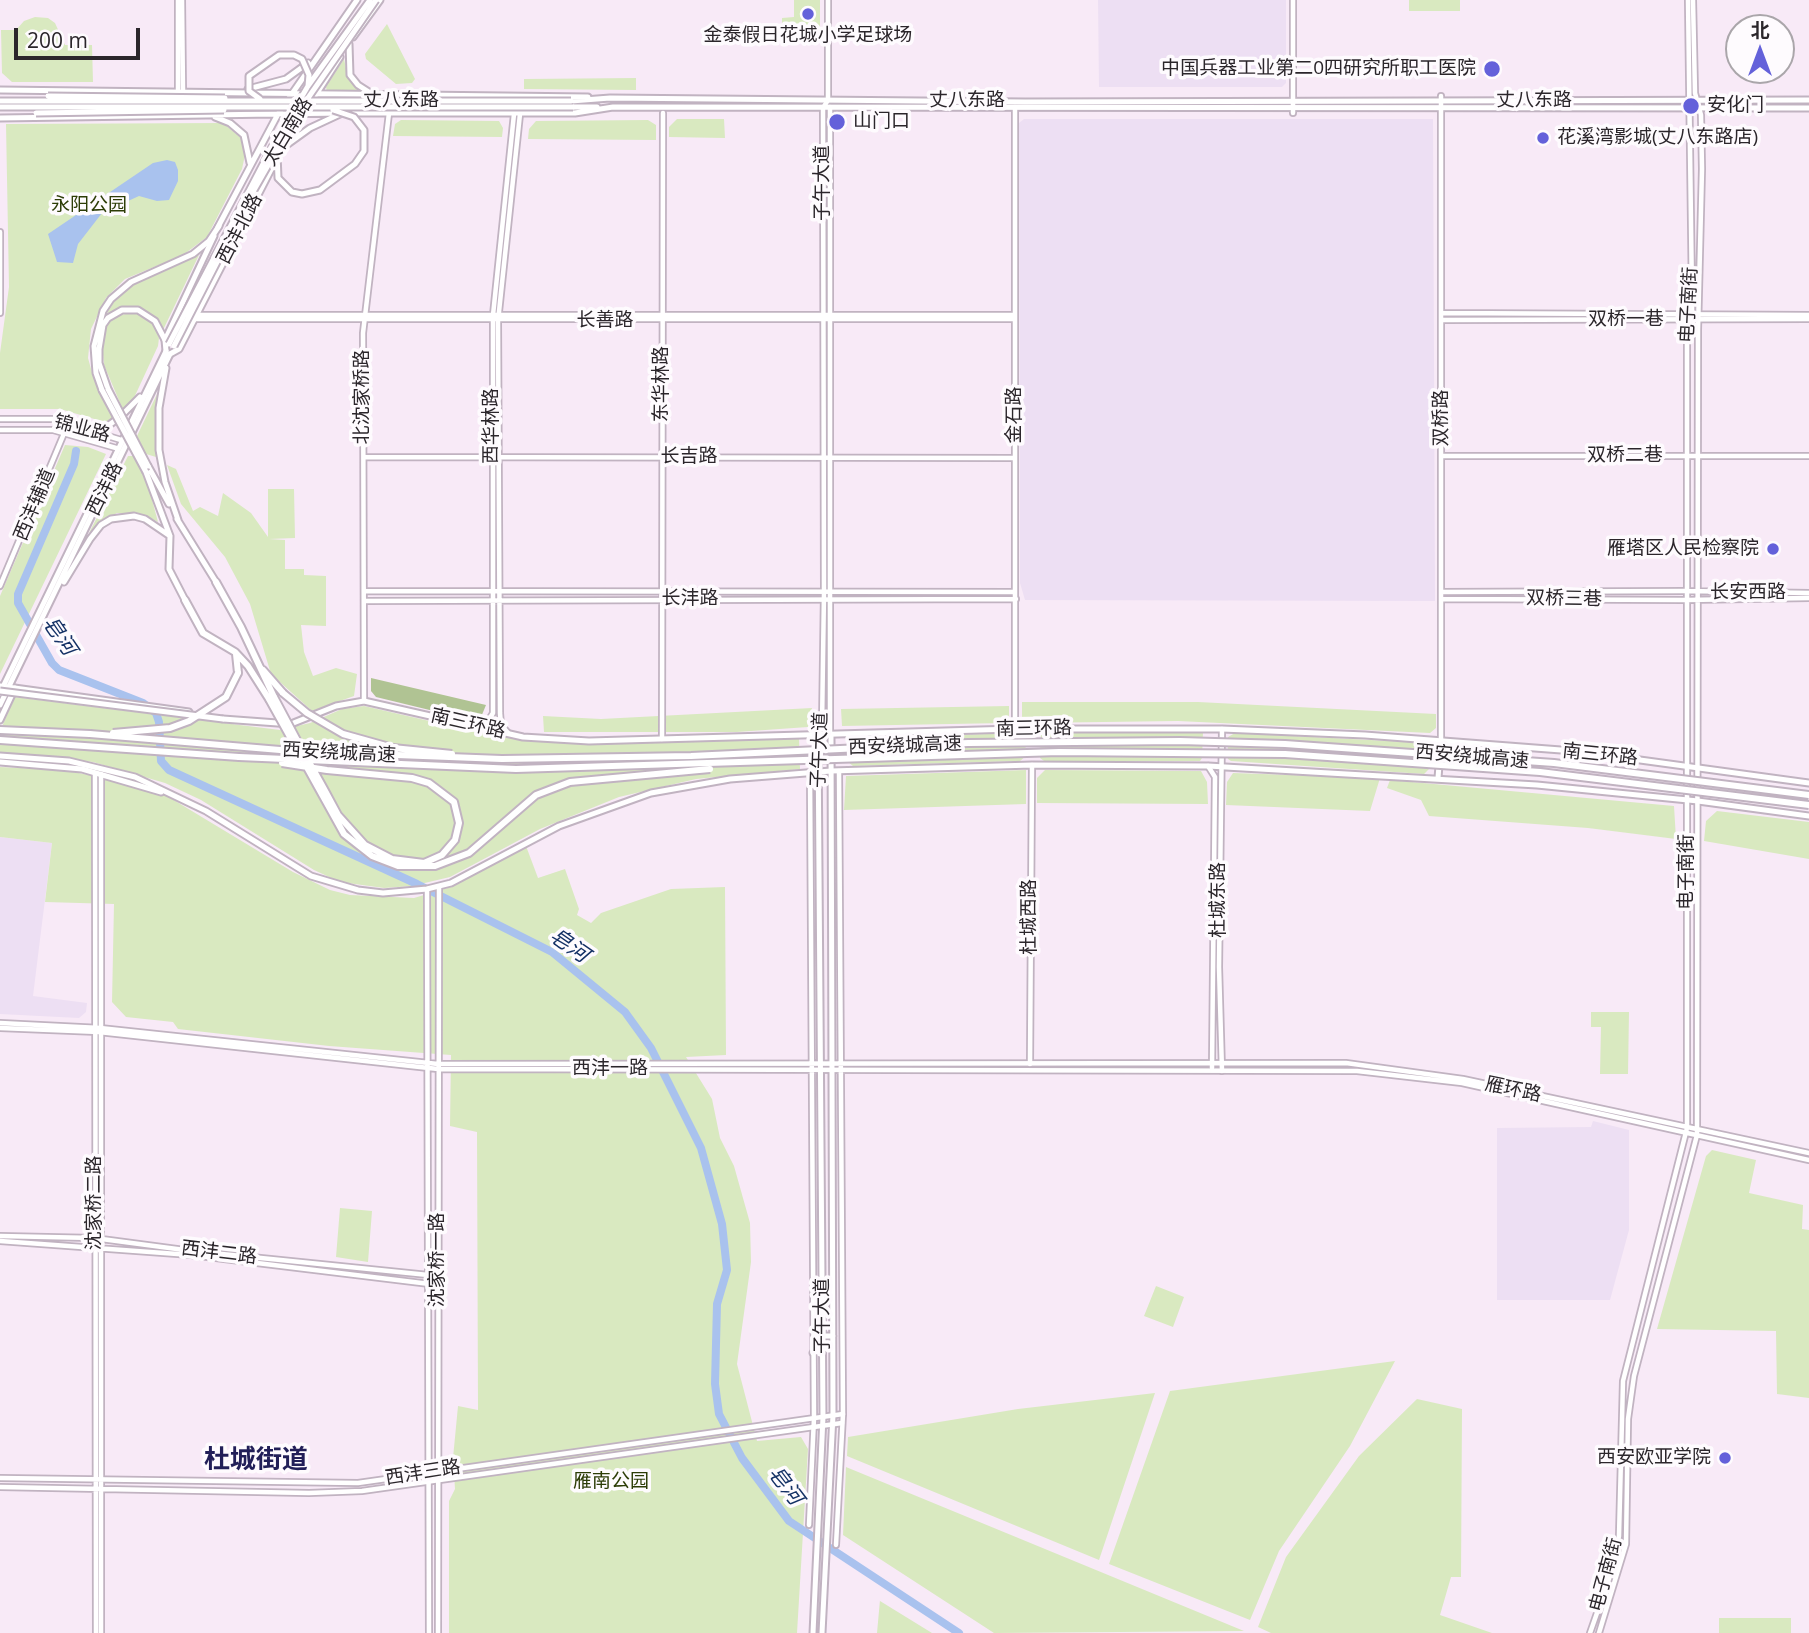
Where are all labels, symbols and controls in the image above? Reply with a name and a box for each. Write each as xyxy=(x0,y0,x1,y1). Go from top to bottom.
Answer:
marker: 金泰假日花城小学足球场 xyxy=(800,6,816,22)
scale bar xyxy=(18,14,144,58)
north arrow xyxy=(1725,14,1795,84)
text: 北 xyxy=(1750,17,1770,43)
place label: 金泰假日花城小学足球场 xyxy=(704,25,912,47)
text: 200 m xyxy=(27,26,88,54)
place label: 中国兵器工业第二0四研究所职工医院 xyxy=(1161,58,1476,80)
marker: 中国兵器工业第二0四研究所职工医院 xyxy=(1482,59,1502,79)
street label: 丈八东路 xyxy=(363,90,439,112)
street label: 丈八东路 xyxy=(929,90,1005,112)
street label: 丈八东路 xyxy=(1496,90,1572,112)
street label: 太白南路 xyxy=(259,94,317,170)
place label: 安化门 xyxy=(1707,95,1764,117)
marker: 安化门 xyxy=(1681,96,1701,116)
place label: 山门口 xyxy=(853,111,910,133)
marker: 山门口 xyxy=(827,112,847,132)
place label: 花溪湾影城(丈八东路店) xyxy=(1557,127,1758,149)
marker: 花溪湾影城(丈八东路店) xyxy=(1535,130,1551,146)
street label: 子午大道 xyxy=(812,145,834,221)
street label: 西沣北路 xyxy=(213,190,267,268)
park label: 永阳公园 xyxy=(51,195,127,217)
street label: 电子南街 xyxy=(1676,266,1702,344)
street label: 双桥一巷 xyxy=(1588,309,1664,331)
street label: 长善路 xyxy=(577,310,633,332)
street label: 东华林路 xyxy=(651,346,673,422)
street label: 北沈家桥路 xyxy=(352,350,374,444)
street label: 金石路 xyxy=(1004,387,1026,443)
street label: 西华林路 xyxy=(481,388,503,464)
street label: 双桥路 xyxy=(1431,390,1453,446)
street label: 锦业路 xyxy=(52,411,112,447)
street label: 双桥二巷 xyxy=(1587,445,1663,467)
street label: 长吉路 xyxy=(661,446,717,468)
street label: 西沣路 xyxy=(82,458,128,520)
street label: 西沣辅道 xyxy=(10,466,60,544)
place label: 雁塔区人民检察院 xyxy=(1607,538,1759,560)
marker: 雁塔区人民检察院 xyxy=(1765,541,1781,557)
street label: 长安西路 xyxy=(1710,582,1786,604)
street label: 双桥三巷 xyxy=(1526,587,1602,611)
street label: 长沣路 xyxy=(662,588,718,610)
water label: 皂河 xyxy=(37,612,81,660)
street label: 南三环路 xyxy=(428,704,508,744)
street label: 子午大道 xyxy=(807,712,833,788)
street label: 南三环路 xyxy=(996,717,1072,741)
street label: 西安绕城高速 xyxy=(848,733,962,759)
street label: 西安绕城高速 xyxy=(281,739,397,767)
street label: 南三环路 xyxy=(1561,740,1639,770)
street label: 西安绕城高速 xyxy=(1414,741,1530,773)
street label: 电子南街 xyxy=(1676,834,1698,910)
street label: 杜城东路 xyxy=(1208,862,1230,938)
street label: 杜城西路 xyxy=(1019,879,1041,955)
water label: 皂河 xyxy=(545,924,593,968)
street label: 西沣一路 xyxy=(572,1058,648,1080)
street label: 雁环路 xyxy=(1483,1073,1543,1107)
street label: 沈家桥二路 xyxy=(84,1156,106,1250)
street label: 沈家桥一路 xyxy=(427,1213,449,1307)
street label: 西沣二路 xyxy=(180,1237,258,1269)
street label: 子午大道 xyxy=(812,1278,834,1354)
district label: 杜城街道 xyxy=(204,1445,308,1477)
place label: 西安欧亚学院 xyxy=(1597,1447,1711,1469)
marker: 西安欧亚学院 xyxy=(1717,1450,1733,1466)
street label: 西沣三路 xyxy=(384,1456,462,1490)
water label: 皂河 xyxy=(762,1462,808,1510)
park label: 雁南公园 xyxy=(573,1471,649,1493)
street label: 电子南街 xyxy=(1585,1535,1627,1615)

